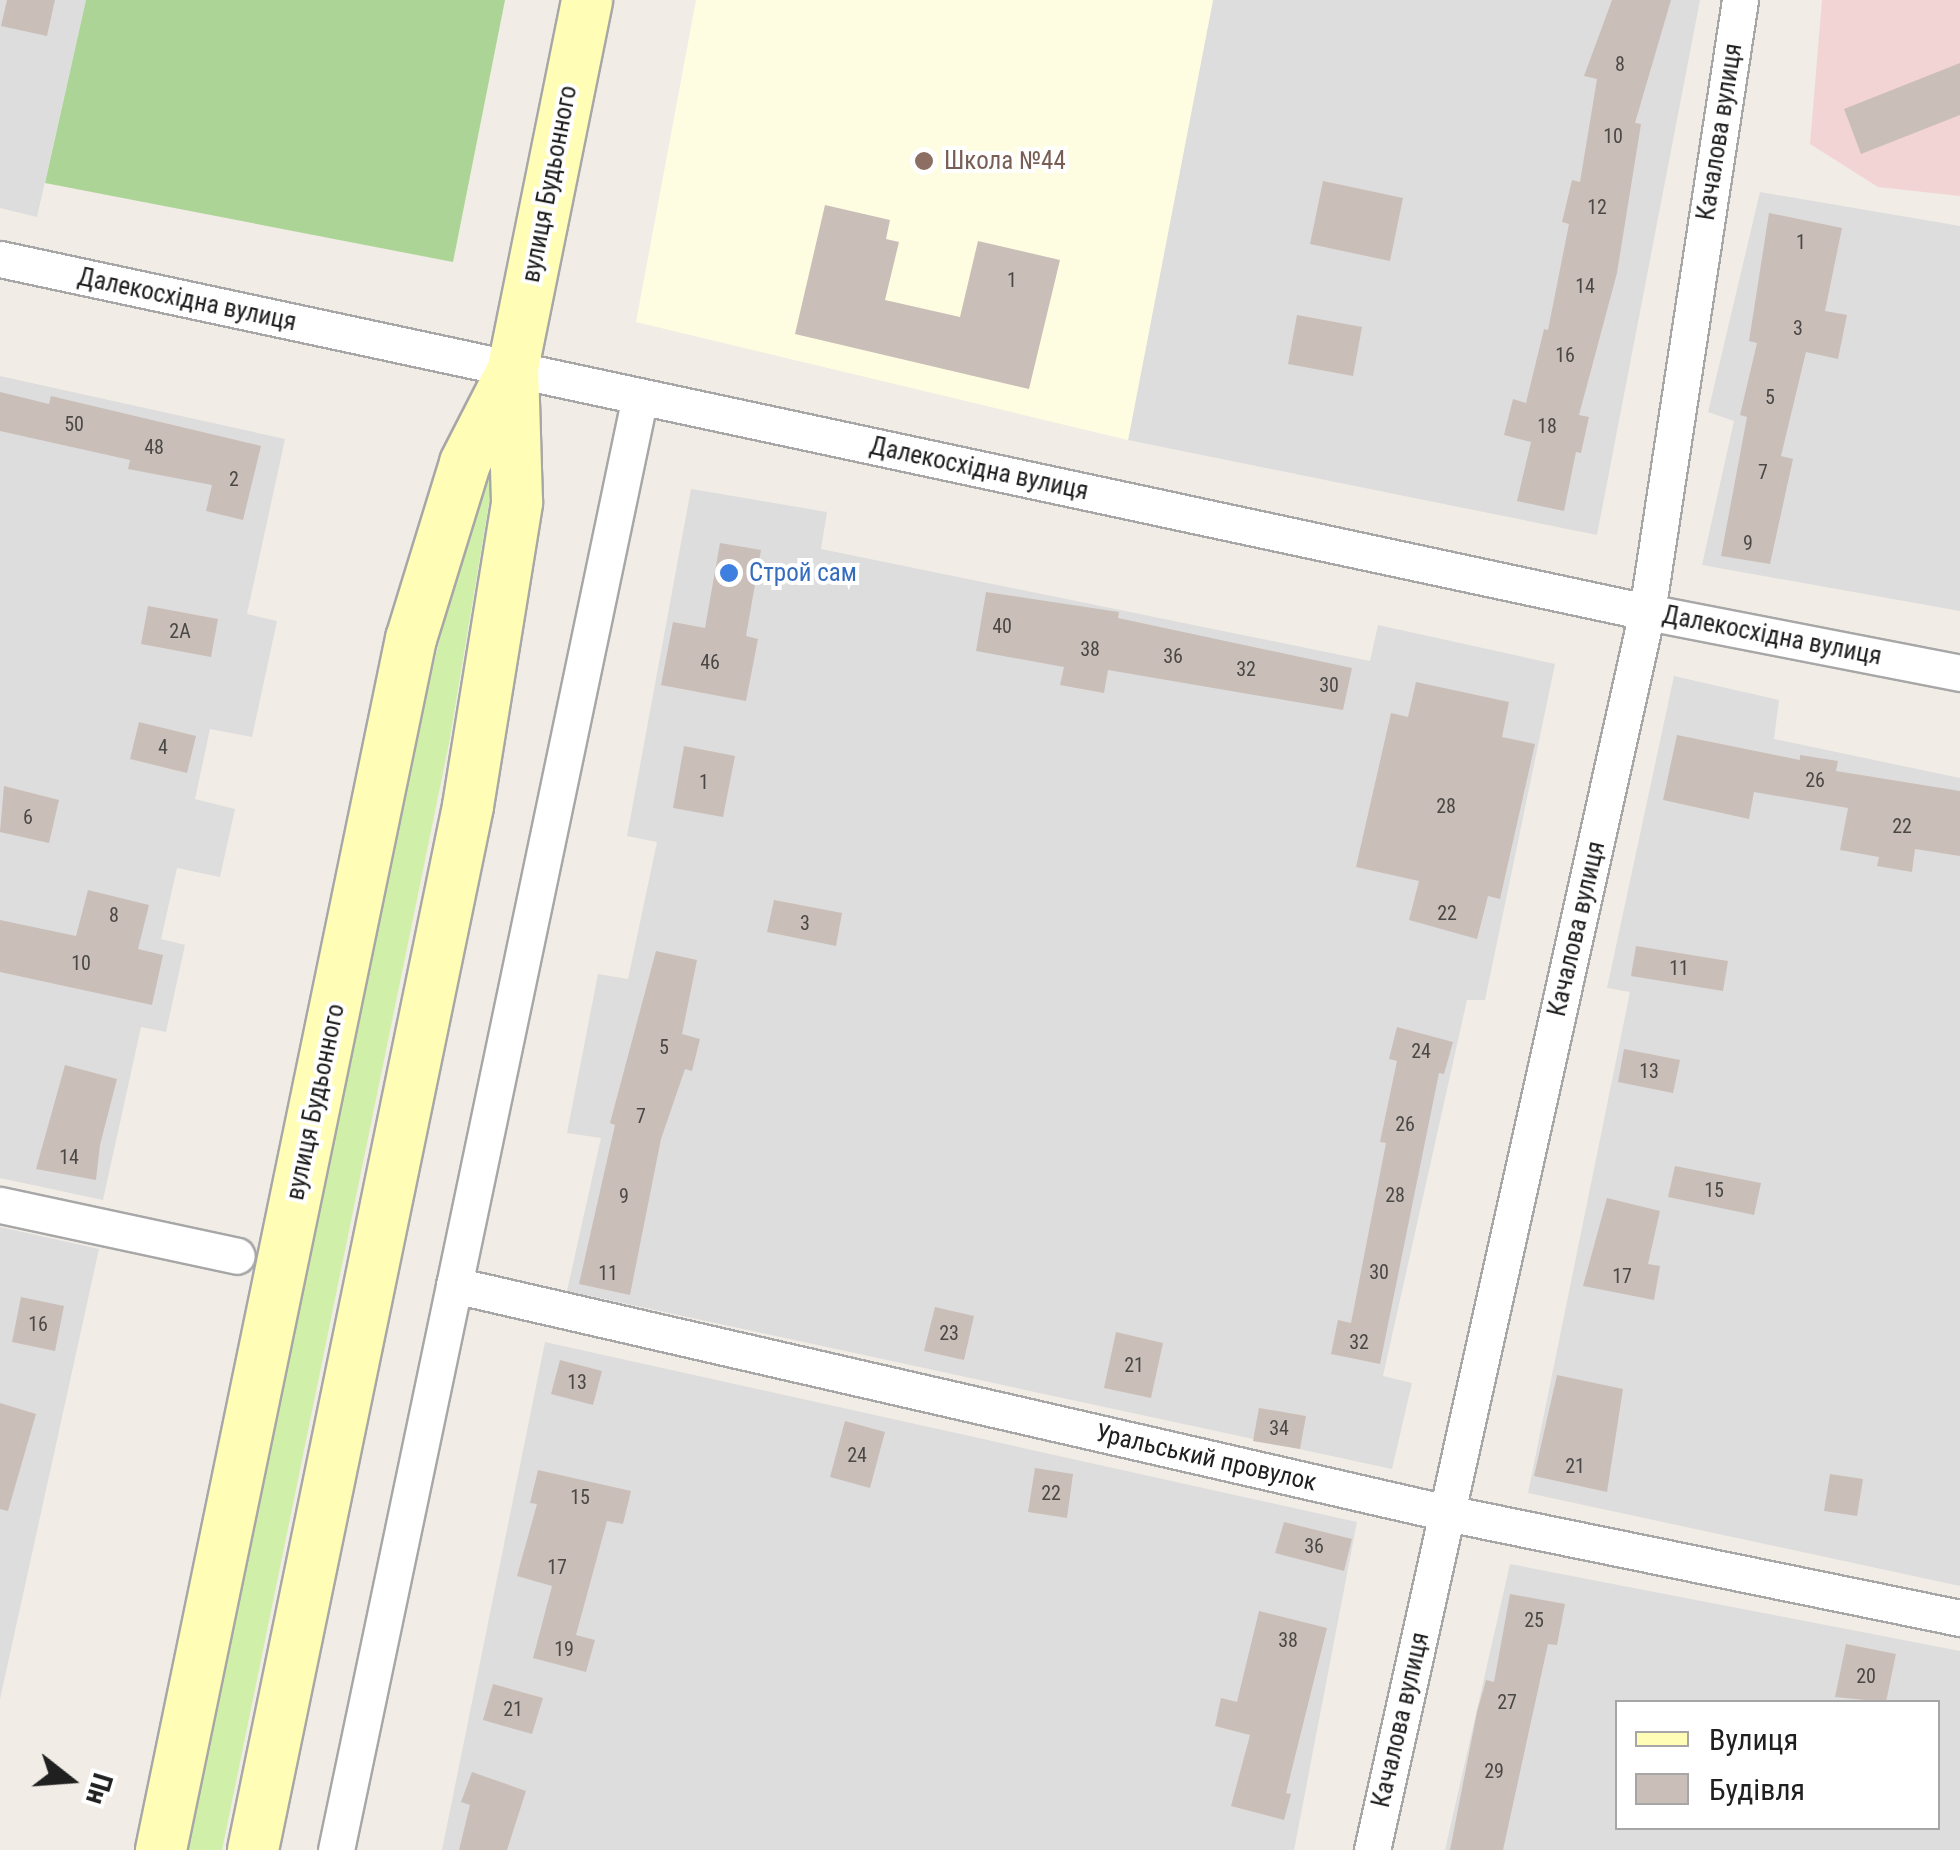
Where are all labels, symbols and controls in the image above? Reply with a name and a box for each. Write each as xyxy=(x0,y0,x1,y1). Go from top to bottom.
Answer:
street label: Качалова вулиця xyxy=(1691,41,1749,223)
house number: 8 xyxy=(1615,52,1625,76)
street label: вулиця Будьонного xyxy=(516,83,584,285)
house number: 10 xyxy=(1603,124,1623,148)
place label: Школа №44 xyxy=(944,146,1066,176)
marker: Школа №44 xyxy=(913,150,935,172)
house number: 12 xyxy=(1587,195,1607,219)
house number: 1 xyxy=(1796,230,1806,254)
street label: Далекосхідна вулиця xyxy=(75,262,299,338)
house number: 1 xyxy=(1007,268,1017,292)
house number: 14 xyxy=(1575,274,1595,298)
house number: 3 xyxy=(1793,316,1803,340)
house number: 16 xyxy=(1555,343,1575,367)
house number: 5 xyxy=(1765,385,1775,409)
house number: 50 xyxy=(64,412,84,436)
house number: 18 xyxy=(1537,414,1557,438)
street label: Далекосхідна вулиця xyxy=(867,431,1091,507)
house number: 48 xyxy=(144,435,164,459)
house number: 7 xyxy=(1758,460,1768,484)
house number: 2 xyxy=(229,467,239,491)
house number: 9 xyxy=(1743,531,1753,555)
place label: Строй сам xyxy=(749,558,857,588)
marker: Строй сам xyxy=(718,562,740,584)
street label: Далекосхідна вулиця xyxy=(1660,600,1884,672)
house number: 40 xyxy=(992,614,1012,638)
house number: 2А xyxy=(169,619,191,643)
house number: 38 xyxy=(1080,637,1100,661)
house number: 36 xyxy=(1163,644,1183,668)
house number: 46 xyxy=(700,650,720,674)
house number: 32 xyxy=(1236,657,1256,681)
house number: 30 xyxy=(1319,673,1339,697)
house number: 4 xyxy=(158,735,168,759)
house number: 26 xyxy=(1805,768,1825,792)
house number: 1 xyxy=(699,770,709,794)
house number: 28 xyxy=(1436,794,1456,818)
house number: 6 xyxy=(23,805,33,829)
house number: 22 xyxy=(1892,814,1912,838)
street label: Качалова вулиця xyxy=(1542,839,1612,1019)
house number: 22 xyxy=(1437,901,1457,925)
house number: 8 xyxy=(109,903,119,927)
house number: 3 xyxy=(800,911,810,935)
house number: 10 xyxy=(71,951,91,975)
house number: 11 xyxy=(1669,956,1689,980)
street label: вулиця Будьонного xyxy=(281,1001,351,1203)
house number: 5 xyxy=(659,1035,669,1059)
house number: 24 xyxy=(1411,1039,1431,1063)
house number: 13 xyxy=(1639,1059,1659,1083)
house number: 7 xyxy=(636,1104,646,1128)
house number: 26 xyxy=(1395,1112,1415,1136)
house number: 14 xyxy=(59,1145,79,1169)
house number: 15 xyxy=(1704,1178,1724,1202)
house number: 28 xyxy=(1385,1183,1405,1207)
house number: 9 xyxy=(619,1184,629,1208)
house number: 30 xyxy=(1369,1260,1389,1284)
house number: 11 xyxy=(598,1261,618,1285)
house number: 17 xyxy=(1612,1264,1632,1288)
house number: 16 xyxy=(28,1312,48,1336)
house number: 23 xyxy=(939,1321,959,1345)
house number: 32 xyxy=(1349,1330,1369,1354)
house number: 21 xyxy=(1124,1353,1144,1377)
house number: 13 xyxy=(567,1370,587,1394)
house number: 34 xyxy=(1269,1416,1289,1440)
street label: Уральський провулок xyxy=(1093,1418,1319,1498)
house number: 24 xyxy=(847,1443,867,1467)
house number: 21 xyxy=(1565,1454,1585,1478)
house number: 22 xyxy=(1041,1481,1061,1505)
house number: 15 xyxy=(570,1485,590,1509)
house number: 36 xyxy=(1304,1534,1324,1558)
house number: 17 xyxy=(547,1555,567,1579)
house number: 25 xyxy=(1524,1608,1544,1632)
house number: 38 xyxy=(1278,1628,1298,1652)
street label: Качалова вулиця xyxy=(1366,1630,1436,1810)
house number: 19 xyxy=(554,1637,574,1661)
house number: 20 xyxy=(1856,1664,1876,1688)
house number: 27 xyxy=(1497,1690,1517,1714)
house number: 21 xyxy=(503,1697,523,1721)
legend xyxy=(1615,1700,1940,1830)
text: Вулиця xyxy=(1709,1722,1798,1757)
north arrow xyxy=(20,1730,120,1830)
house number: 29 xyxy=(1484,1759,1504,1783)
text: Пн xyxy=(79,1769,120,1809)
text: Будівля xyxy=(1709,1772,1805,1807)

